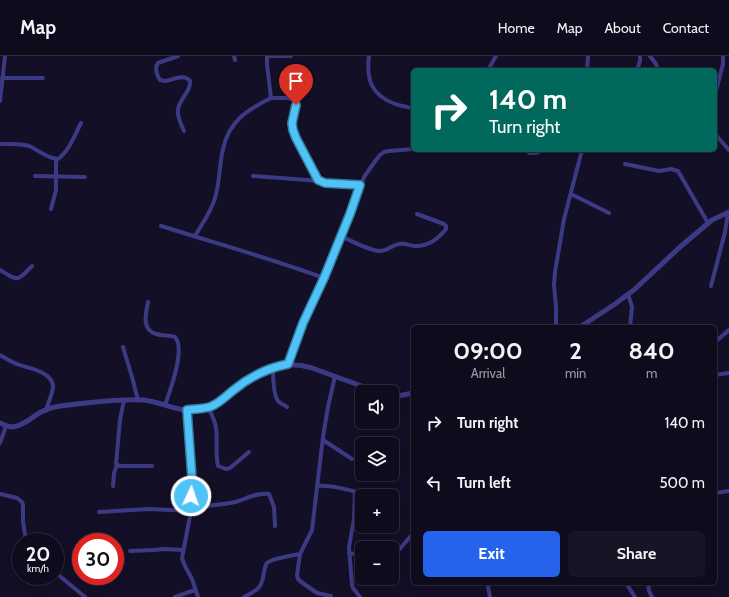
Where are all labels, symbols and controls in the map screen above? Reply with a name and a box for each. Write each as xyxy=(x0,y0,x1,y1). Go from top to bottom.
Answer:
text: Map xyxy=(20,16,56,39)
text: Home xyxy=(498,19,535,37)
text: Map xyxy=(557,19,582,37)
text: About xyxy=(604,19,641,37)
text: Contact xyxy=(663,19,709,37)
pin xyxy=(279,64,313,105)
icon: arrive xyxy=(285,70,307,92)
text: 140 m xyxy=(489,82,567,116)
icon: right xyxy=(423,84,475,136)
text: Turn right xyxy=(489,116,560,138)
text: 09:00 xyxy=(453,336,523,365)
text: 2 xyxy=(569,336,582,365)
text: 840 xyxy=(628,336,675,365)
text: Arrival xyxy=(471,365,505,381)
text: min xyxy=(565,365,586,381)
text: m xyxy=(646,365,657,381)
map controls xyxy=(355,385,399,585)
button: sound xyxy=(355,385,399,429)
icon: right xyxy=(423,412,445,434)
text: Turn right xyxy=(457,414,518,432)
text: 140 m xyxy=(664,414,705,432)
button: layers xyxy=(355,437,399,481)
icon: left xyxy=(423,472,445,494)
text: Turn left xyxy=(457,474,511,492)
text: 500 m xyxy=(659,474,705,492)
position arrow xyxy=(170,475,212,517)
button: + xyxy=(355,489,399,533)
button: Exit xyxy=(423,531,560,577)
button: Share xyxy=(568,531,705,577)
speed limit sign: 30 xyxy=(72,533,124,585)
button: − xyxy=(355,541,399,585)
text: 20 xyxy=(26,542,50,566)
text: km/h xyxy=(27,562,49,575)

